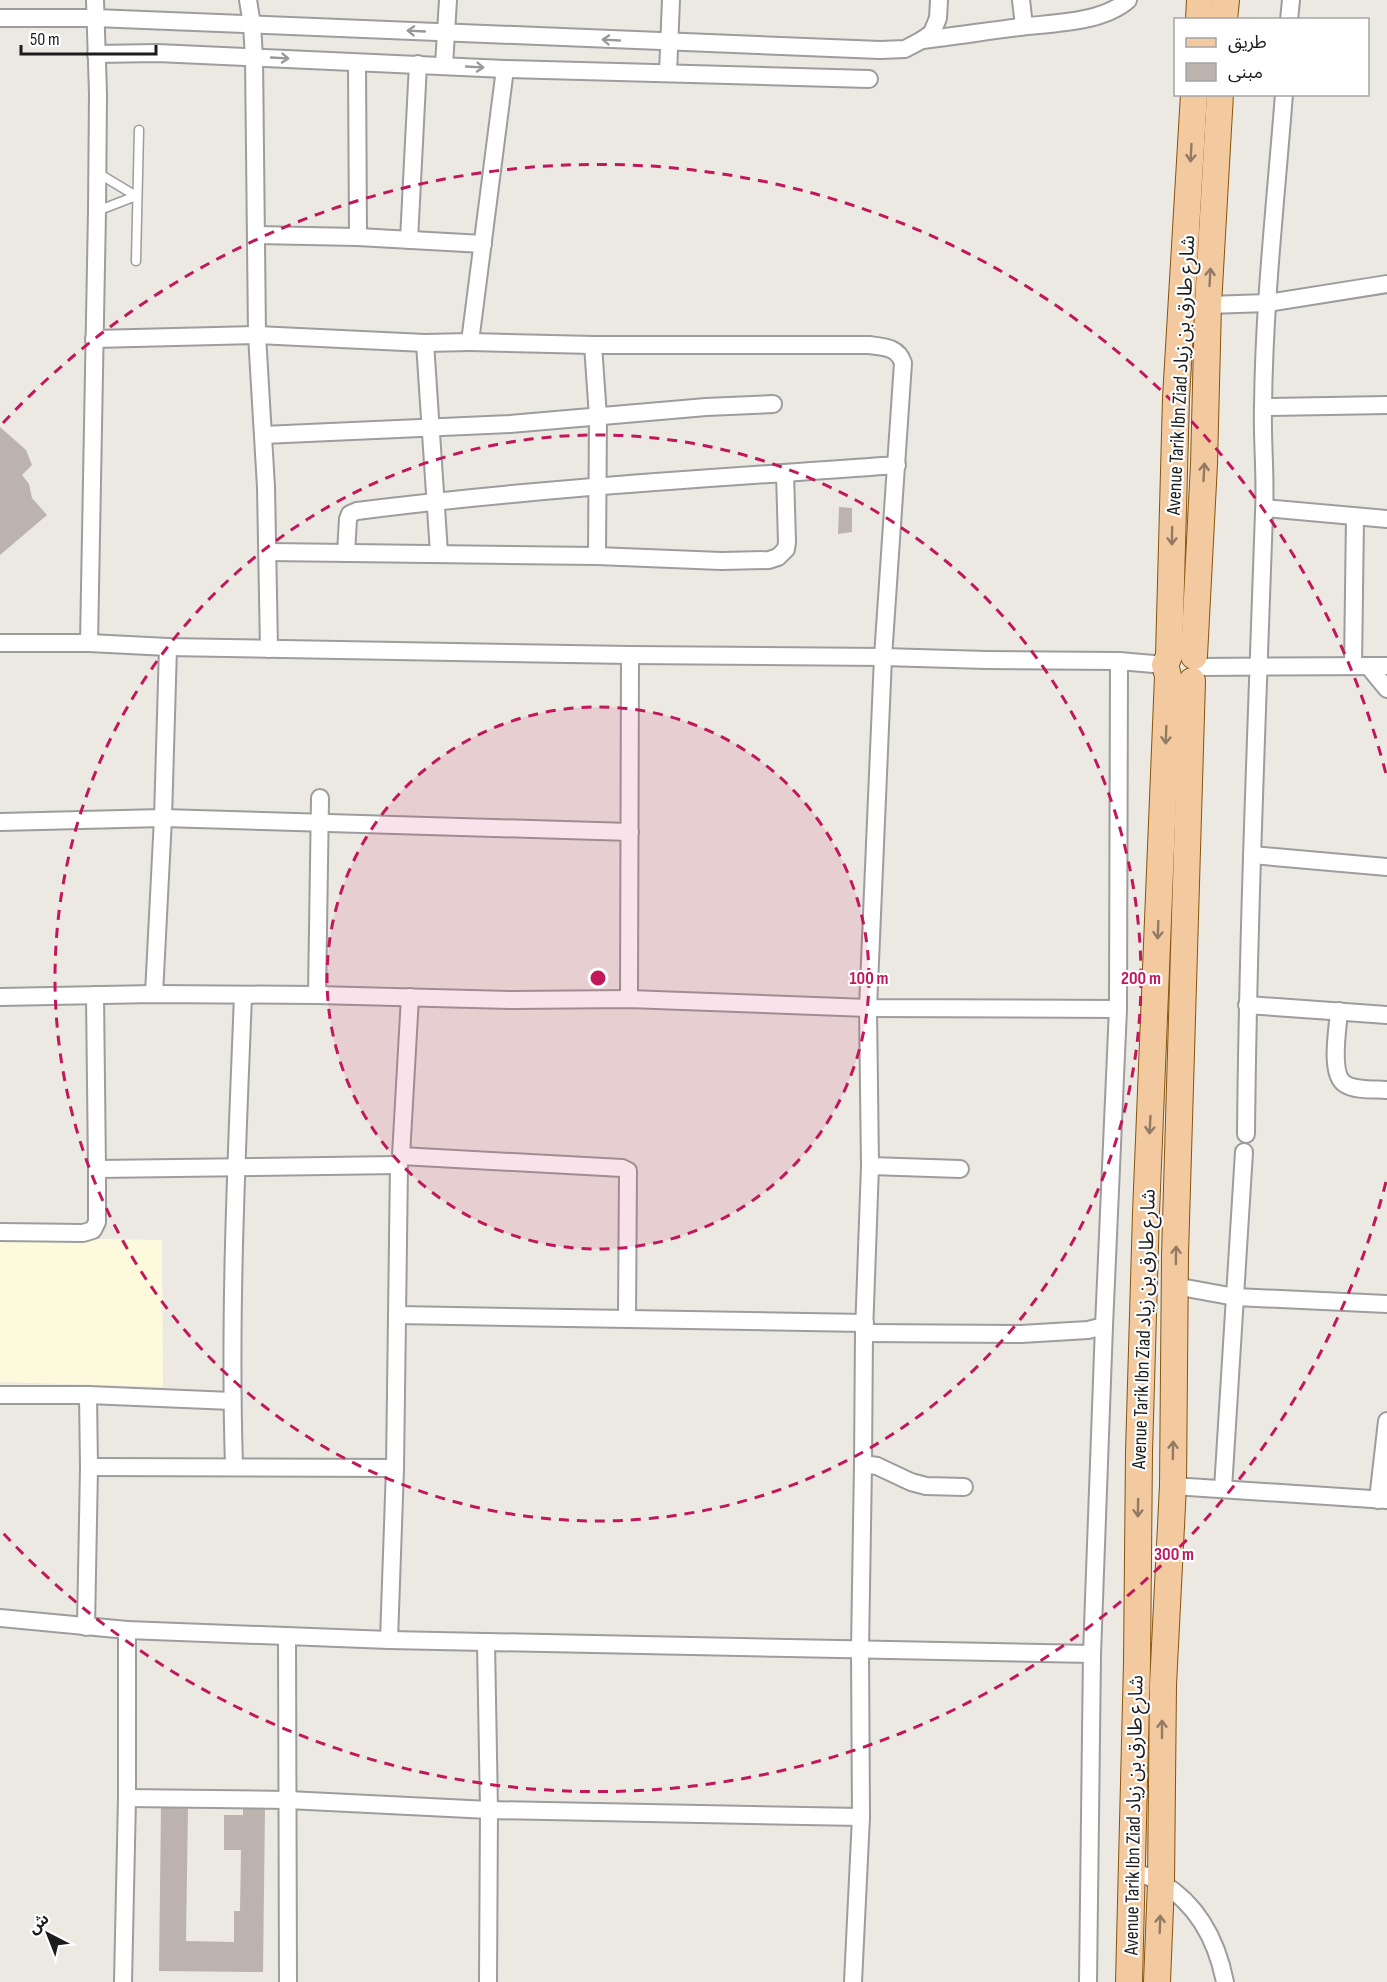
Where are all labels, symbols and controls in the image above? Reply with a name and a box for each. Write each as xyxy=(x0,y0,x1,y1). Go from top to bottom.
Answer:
scale bar xyxy=(21,18,156,56)
legend xyxy=(1174,18,1369,96)
one-way arrow xyxy=(406,25,426,36)
text: 50 m xyxy=(30,29,60,50)
text: طريق xyxy=(1228,32,1267,53)
one-way arrow xyxy=(601,34,621,45)
one-way arrow xyxy=(270,53,290,64)
one-way arrow xyxy=(465,62,485,73)
text: مبنى xyxy=(1228,62,1263,83)
one-way arrow xyxy=(1185,142,1196,162)
street label: Avenue Tarik Ibn Ziad شارع طارق بن زياد xyxy=(1162,234,1202,517)
one-way arrow xyxy=(1205,268,1216,288)
one-way arrow xyxy=(1198,462,1209,482)
one-way arrow xyxy=(1166,526,1178,546)
one-way arrow xyxy=(1160,724,1171,744)
one-way arrow xyxy=(1153,919,1164,939)
centre of rings xyxy=(588,968,608,988)
text: 100 m xyxy=(850,968,889,989)
text: 200 m xyxy=(1121,968,1161,989)
one-way arrow xyxy=(1144,1114,1155,1134)
street label: Avenue Tarik Ibn Ziad شارع طارق بن زياد xyxy=(1127,1189,1163,1471)
one-way arrow xyxy=(1170,1245,1181,1265)
one-way arrow xyxy=(1168,1440,1179,1460)
one-way arrow xyxy=(1132,1498,1144,1518)
text: 300 m xyxy=(1154,1544,1194,1565)
street label: Avenue Tarik Ibn Ziad شارع طارق بن زياد xyxy=(1120,1675,1150,1956)
one-way arrow xyxy=(1156,1719,1168,1739)
north arrow xyxy=(18,1904,78,1964)
text: ش xyxy=(24,1910,54,1938)
one-way arrow xyxy=(1154,1914,1165,1934)

